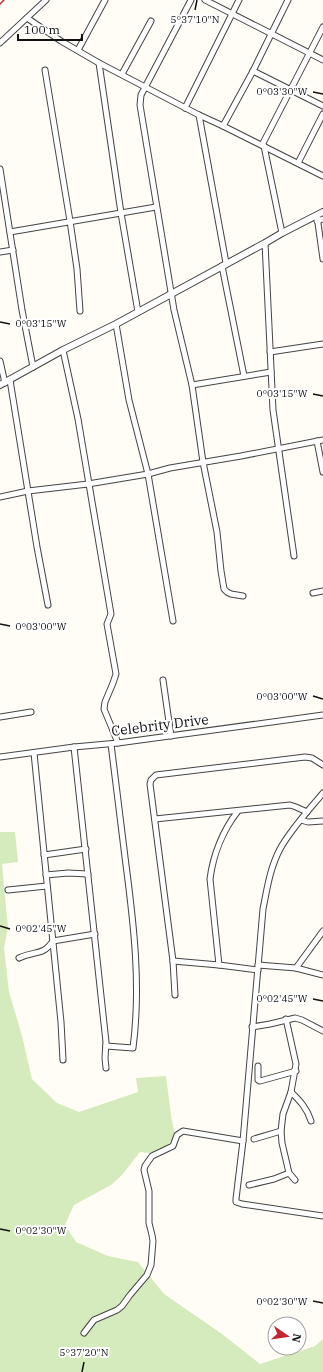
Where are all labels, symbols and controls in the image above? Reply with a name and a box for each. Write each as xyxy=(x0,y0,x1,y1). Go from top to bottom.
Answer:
text: 5°37'10"N xyxy=(171,13,220,26)
scale bar xyxy=(18,16,82,42)
text: 100 m xyxy=(24,22,60,37)
text: 0°03'30"W xyxy=(256,85,308,98)
text: 0°03'15"W xyxy=(15,317,67,330)
text: 0°03'15"W xyxy=(256,387,308,400)
text: 0°03'00"W xyxy=(15,620,67,633)
text: 0°03'00"W xyxy=(256,690,308,703)
street label: Celebrity Drive xyxy=(110,710,210,740)
text: 0°02'45"W xyxy=(15,922,67,935)
text: 0°02'45"W xyxy=(256,992,308,1005)
text: 0°02'30"W xyxy=(15,1224,67,1237)
text: 0°02'30"W xyxy=(256,1295,308,1308)
north arrow xyxy=(267,1316,307,1356)
text: N xyxy=(289,1332,305,1344)
text: 5°37'20"N xyxy=(60,1346,109,1359)

